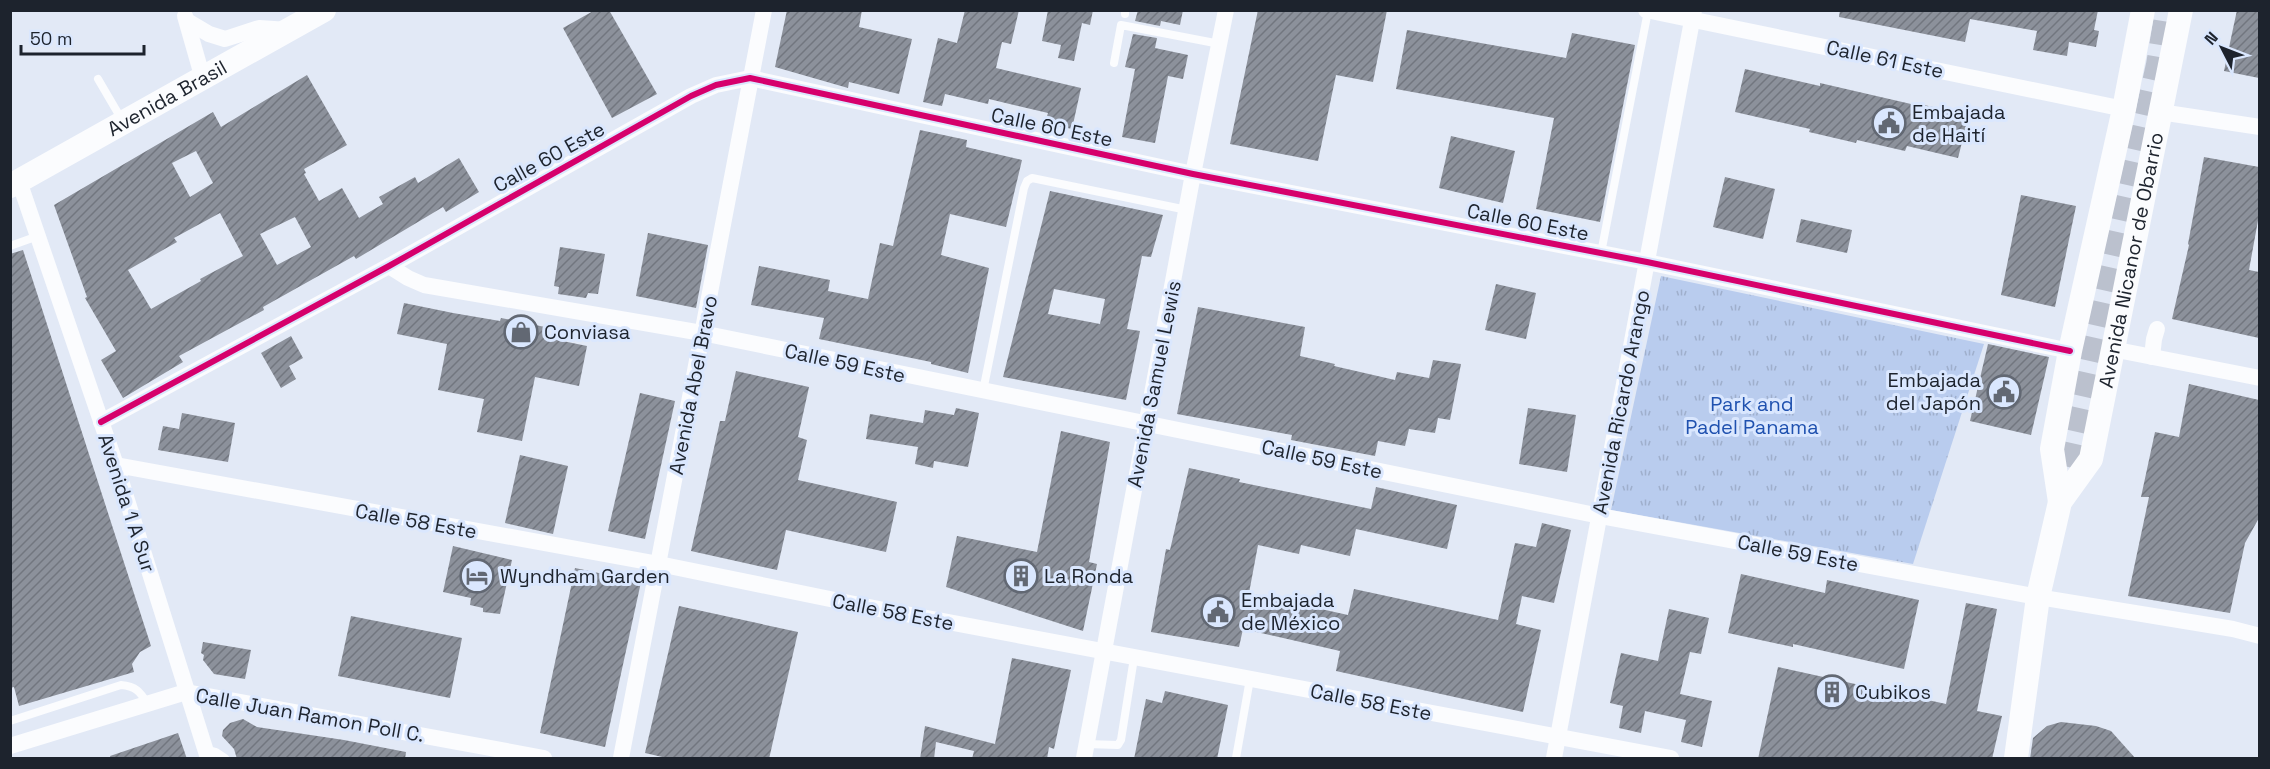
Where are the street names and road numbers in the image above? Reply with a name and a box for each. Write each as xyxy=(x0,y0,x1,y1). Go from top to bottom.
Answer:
street label: Calle 61 Este xyxy=(1824,34,1946,84)
street label: Avenida Brasil xyxy=(102,54,232,142)
street label: Calle 60 Este xyxy=(989,101,1115,153)
street label: Calle 60 Este xyxy=(489,116,609,198)
street label: Avenida Nicanor de Obarrio xyxy=(2093,130,2169,390)
street label: Calle 60 Este xyxy=(1465,197,1591,247)
street label: Avenida Samuel Lewis xyxy=(1121,278,1187,490)
street label: Avenida Ricardo Arango xyxy=(1586,288,1656,516)
street label: Avenida Abel Bravo xyxy=(663,293,723,477)
street label: Calle 59 Este xyxy=(782,338,908,388)
street label: Avenida 1 A Sur xyxy=(92,431,162,575)
street label: Calle 59 Este xyxy=(1259,434,1385,484)
street label: Calle 58 Este xyxy=(353,498,479,544)
street label: Calle 59 Este xyxy=(1735,529,1861,577)
street label: Calle 58 Este xyxy=(830,588,956,636)
street label: Calle 58 Este xyxy=(1308,678,1434,726)
street label: Calle Juan Ramon Poll C. xyxy=(194,682,426,748)

